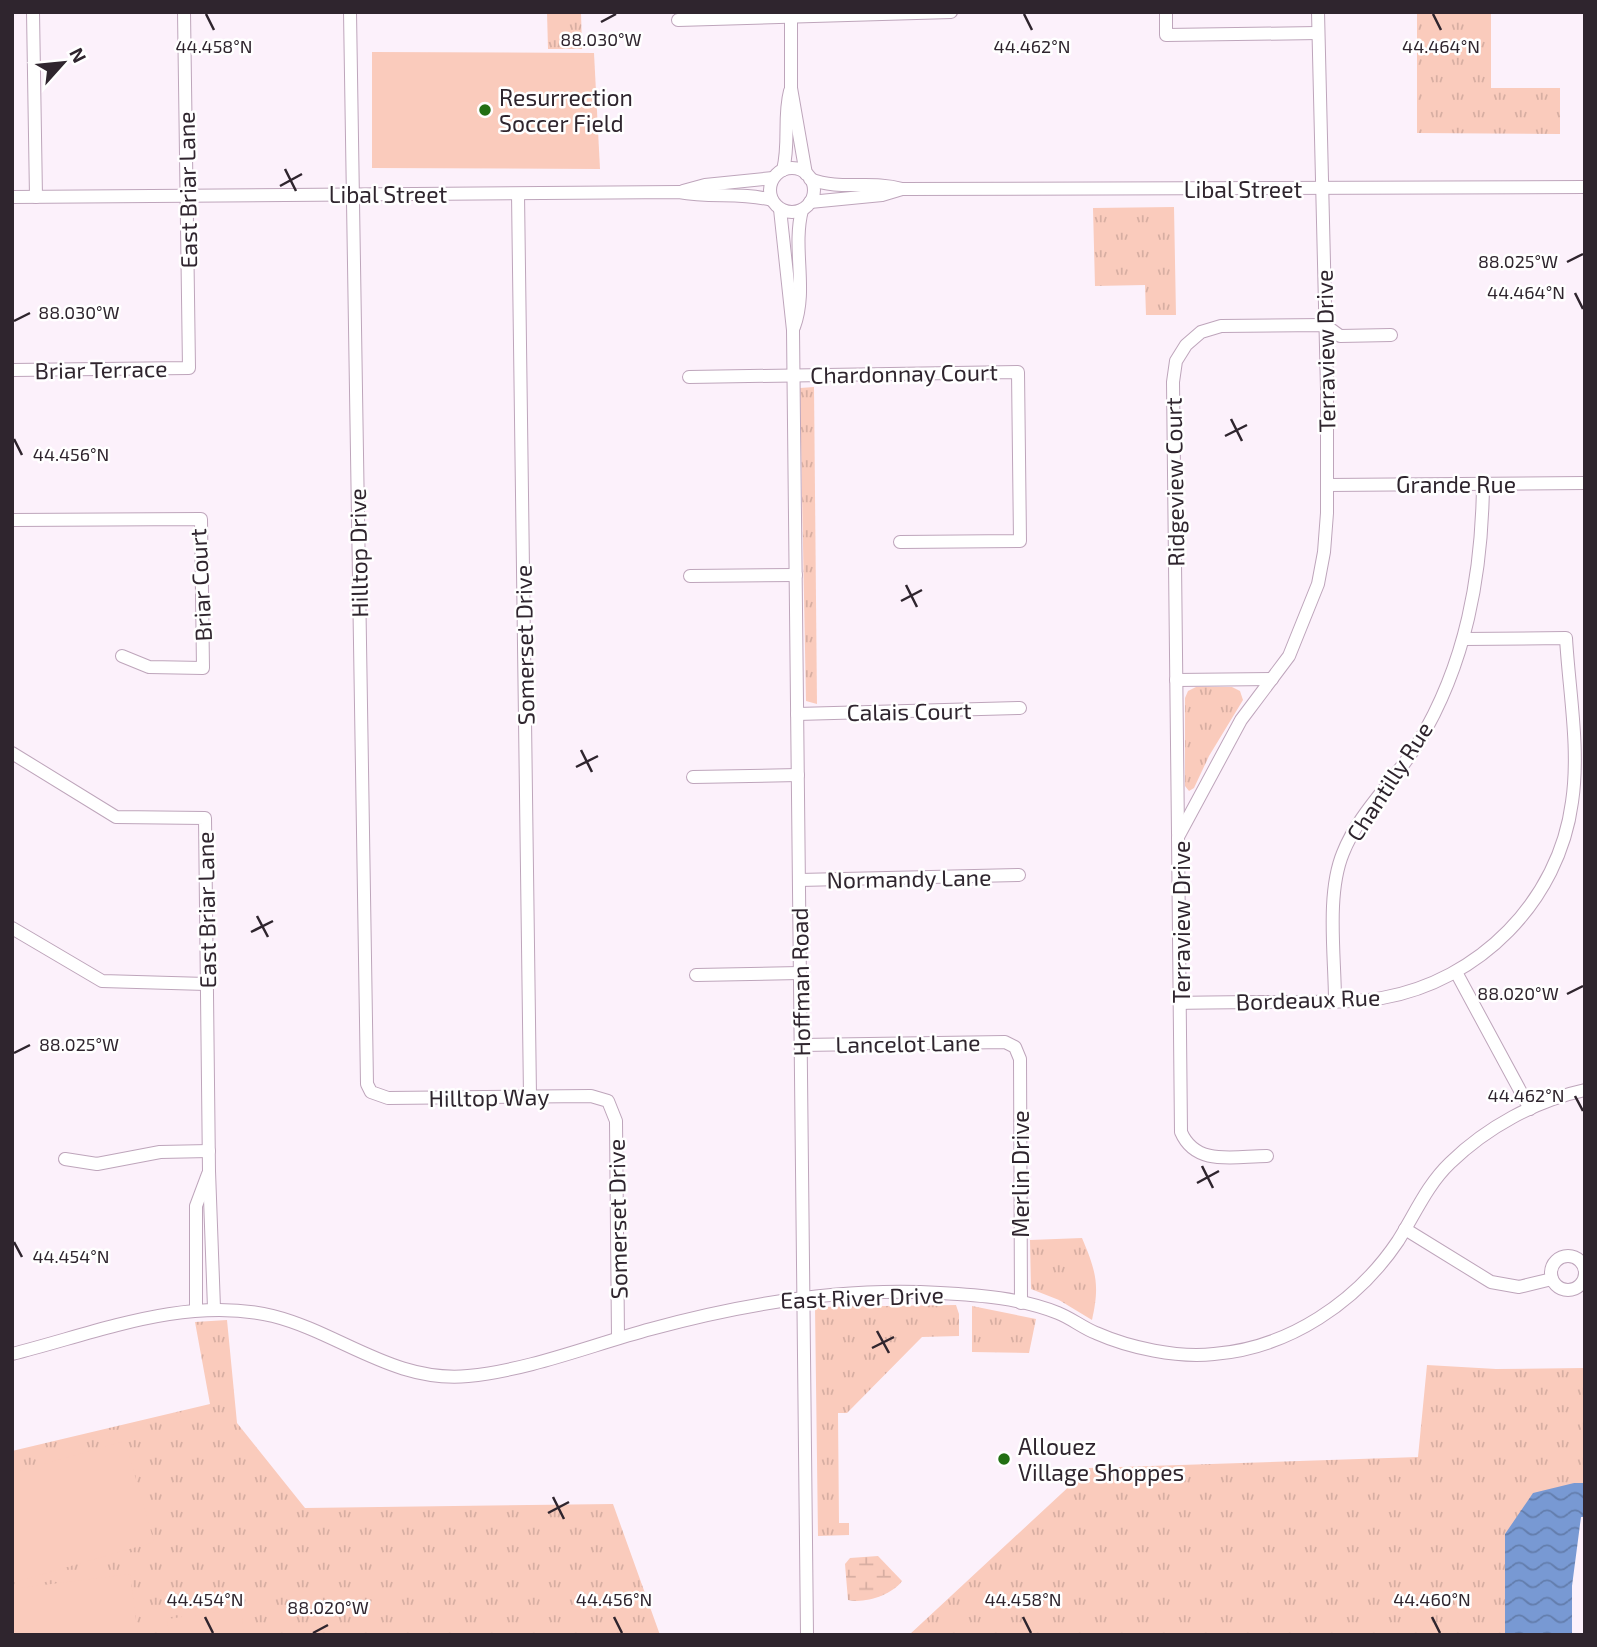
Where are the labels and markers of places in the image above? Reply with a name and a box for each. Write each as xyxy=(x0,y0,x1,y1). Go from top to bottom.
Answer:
place label: Resurrection Soccer Field xyxy=(499,83,633,137)
marker: Resurrection Soccer Field xyxy=(477,102,493,118)
place label: Allouez Village Shoppes xyxy=(1018,1432,1184,1486)
marker: Allouez Village Shoppes xyxy=(996,1451,1012,1467)

